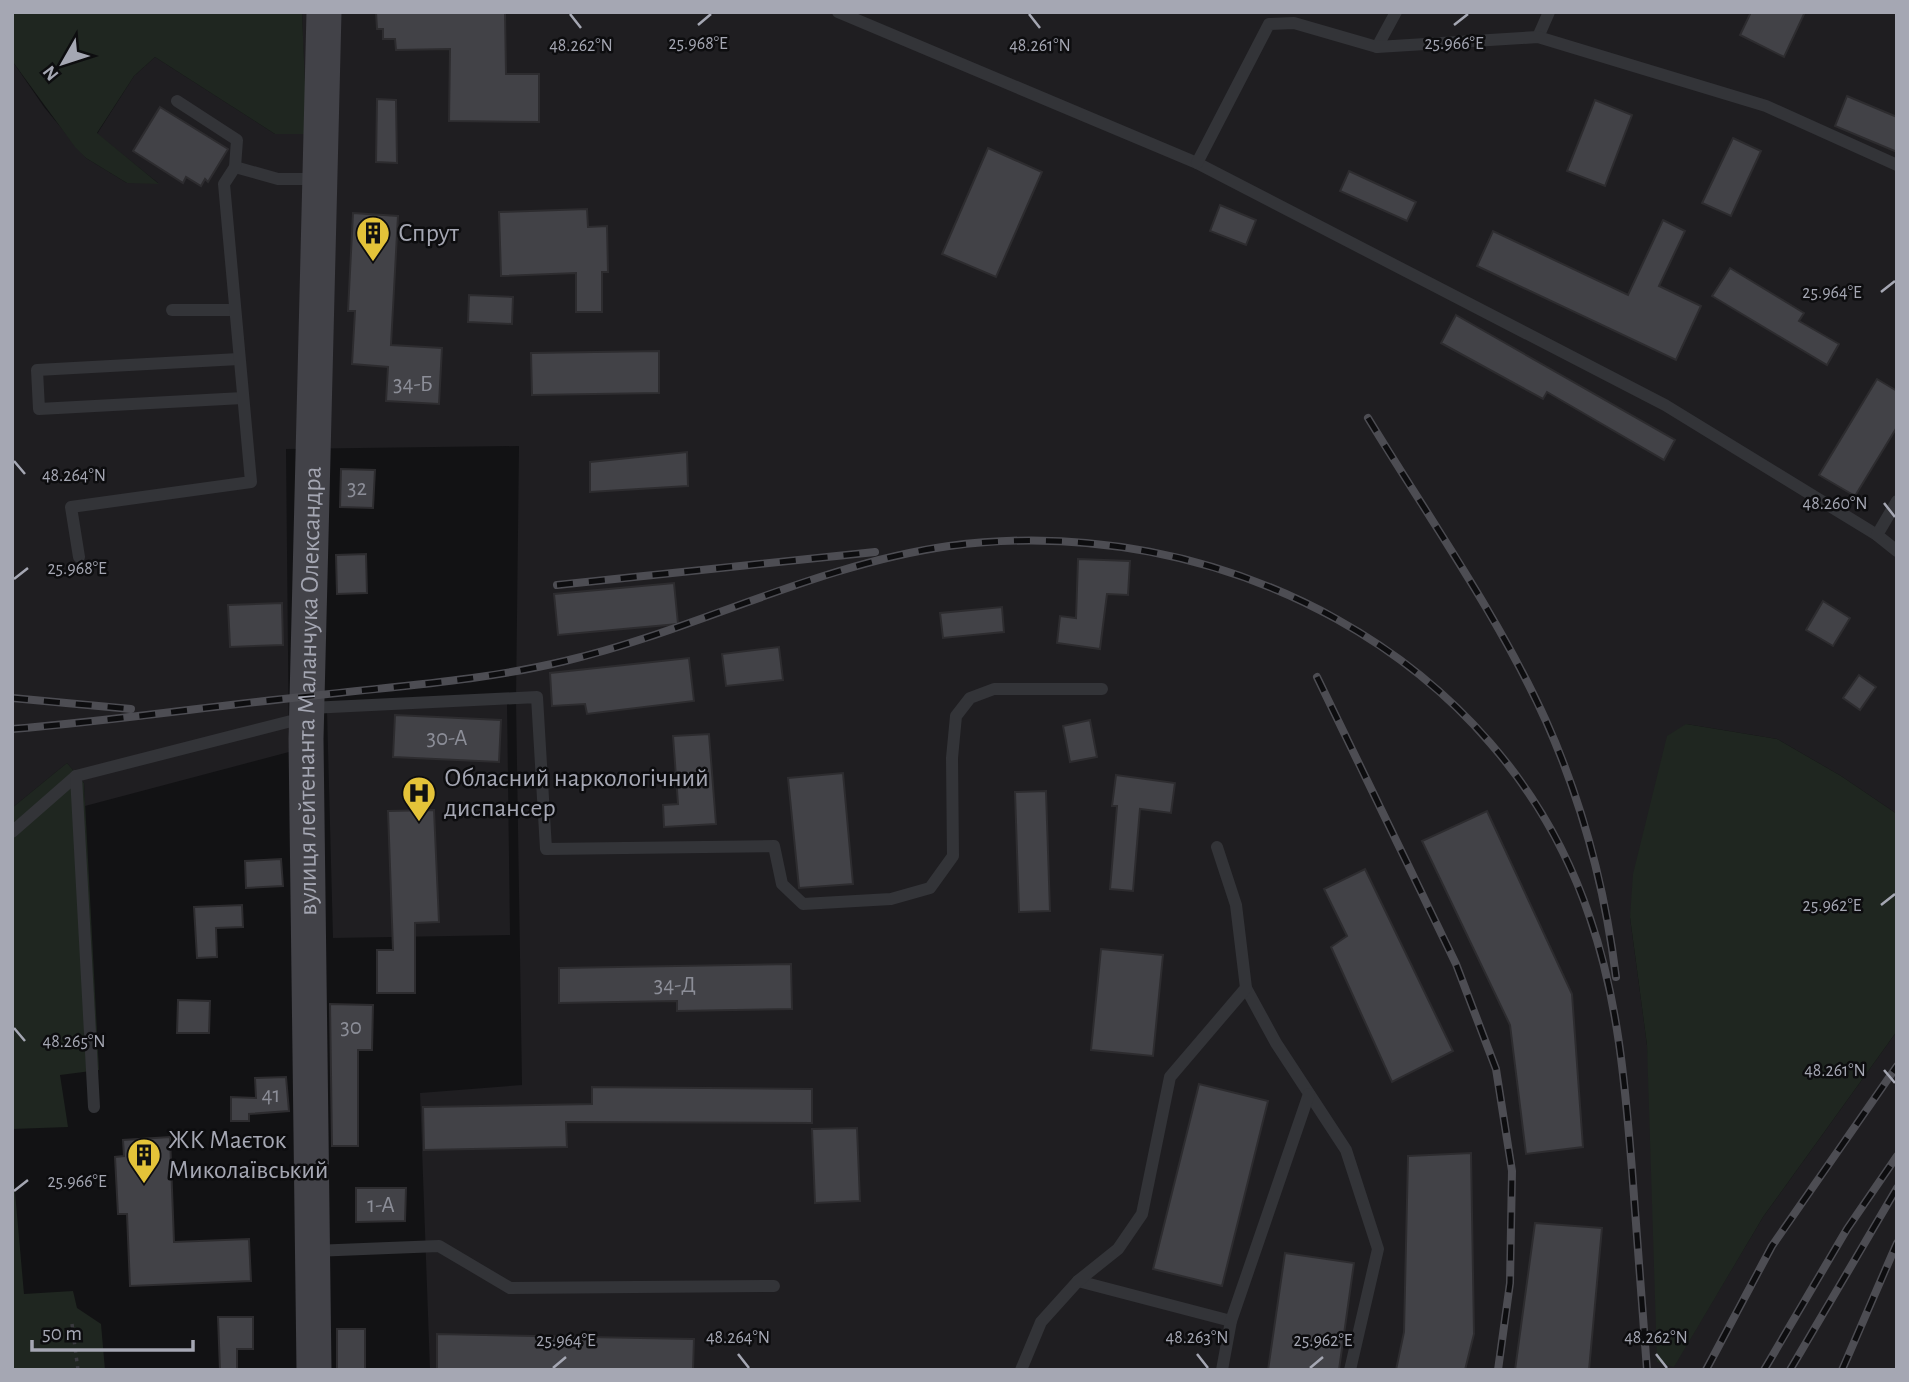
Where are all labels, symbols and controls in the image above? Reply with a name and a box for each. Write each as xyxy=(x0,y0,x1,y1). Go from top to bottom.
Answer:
north arrow xyxy=(28,28,98,98)
text: 25.968°E xyxy=(668,35,728,53)
text: 25.966°E xyxy=(1424,35,1484,53)
text: 48.262°N xyxy=(549,37,613,55)
text: 48.261°N xyxy=(1009,37,1071,55)
text: N xyxy=(39,62,62,84)
building icon: Спрут xyxy=(354,214,392,263)
place label: Спрут xyxy=(398,220,460,246)
text: 25.964°E xyxy=(1802,284,1862,302)
house number: 34-Б xyxy=(393,373,433,396)
street label: вулиця лейтенанта Маланчука Олександра xyxy=(293,466,326,916)
text: 48.264°N xyxy=(42,467,106,485)
house number: 32 xyxy=(347,477,367,500)
text: 48.260°N xyxy=(1802,495,1868,513)
text: 25.968°E xyxy=(47,560,107,578)
house number: 30-А xyxy=(426,727,468,750)
place label: Обласний наркологічний диспансер xyxy=(444,765,709,821)
hospital icon: Обласний наркологічний диспансер xyxy=(400,774,438,823)
text: 25.962°E xyxy=(1803,897,1862,915)
house number: 34-Д xyxy=(654,974,696,997)
house number: 30 xyxy=(340,1016,362,1039)
text: 48.265°N xyxy=(42,1033,106,1051)
text: 48.261°N xyxy=(1804,1062,1866,1080)
house number: 41 xyxy=(262,1084,280,1107)
place label: ЖК Маєток Миколаївський xyxy=(168,1127,329,1183)
building icon: ЖК Маєток Миколаївський xyxy=(125,1136,163,1185)
text: 25.966°E xyxy=(47,1173,107,1191)
house number: 1-А xyxy=(367,1194,395,1217)
scale bar xyxy=(32,1308,192,1352)
text: 50 m xyxy=(42,1323,82,1344)
text: 48.264°N xyxy=(706,1329,770,1347)
text: 48.263°N xyxy=(1166,1329,1228,1347)
text: 48.262°N xyxy=(1624,1329,1688,1347)
text: 25.964°E xyxy=(536,1332,596,1350)
text: 25.962°E xyxy=(1294,1332,1353,1350)

